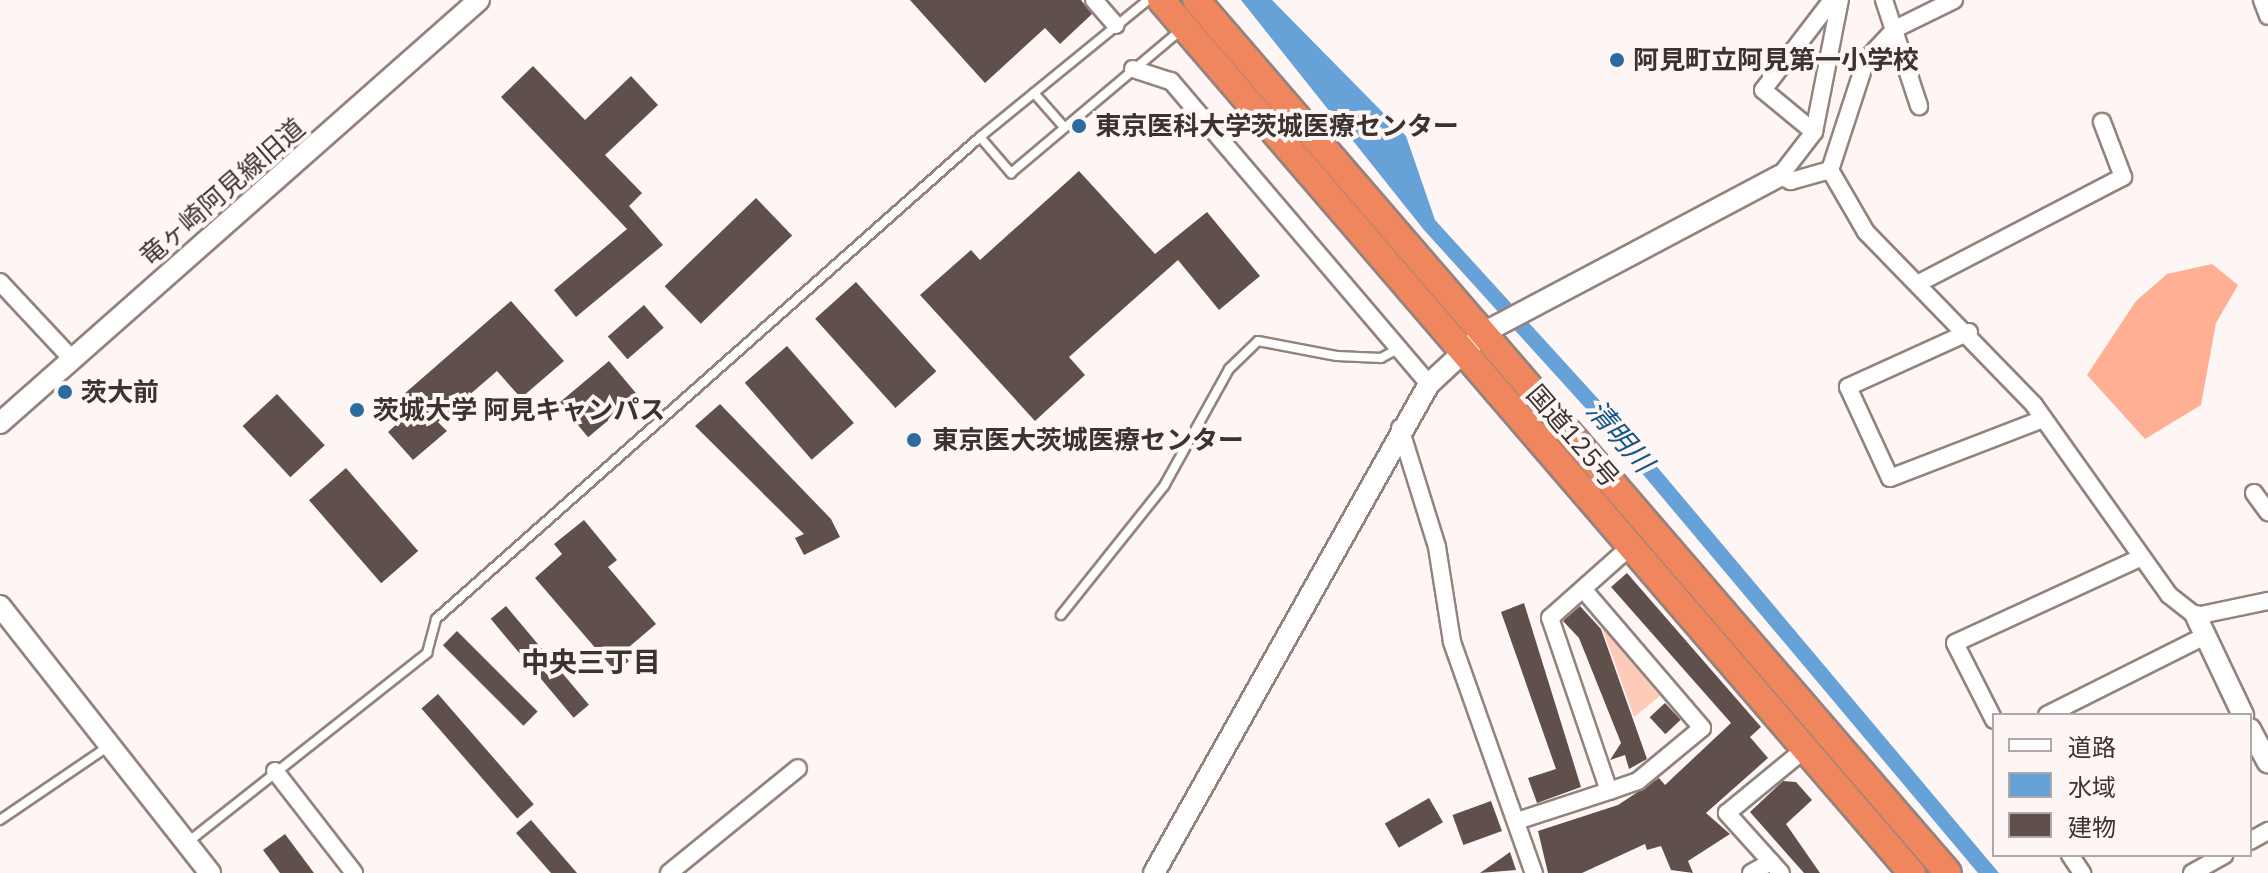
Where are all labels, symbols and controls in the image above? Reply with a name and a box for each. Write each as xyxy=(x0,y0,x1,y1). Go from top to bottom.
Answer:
place label: 阿見町立阿見第一小学校 xyxy=(1633,44,1919,76)
marker: 阿見町立阿見第一小学校 xyxy=(1608,51,1626,69)
place label: 東京医科大学茨城医療センター xyxy=(1095,110,1459,142)
street label: 竜ヶ崎阿見線旧道 xyxy=(133,112,311,272)
marker: 東京医科大学茨城医療センター xyxy=(1070,117,1088,135)
place label: 茨大前 xyxy=(81,376,159,408)
street label: 国道125号 xyxy=(1520,379,1626,493)
marker: 茨大前 xyxy=(56,383,74,401)
water label: 清明川 xyxy=(1580,393,1660,479)
place label: 茨城大学 阿見キャンパス xyxy=(373,394,665,426)
marker: 茨城大学 阿見キャンパス xyxy=(348,401,366,419)
place label: 東京医大茨城医療センター xyxy=(932,424,1244,456)
marker: 東京医大茨城医療センター xyxy=(903,429,925,451)
district label: 中央三丁目 xyxy=(521,645,661,679)
legend xyxy=(1992,713,2252,857)
text: 道路 xyxy=(2068,731,2116,763)
text: 水域 xyxy=(2068,771,2116,803)
text: 建物 xyxy=(2068,811,2116,843)

